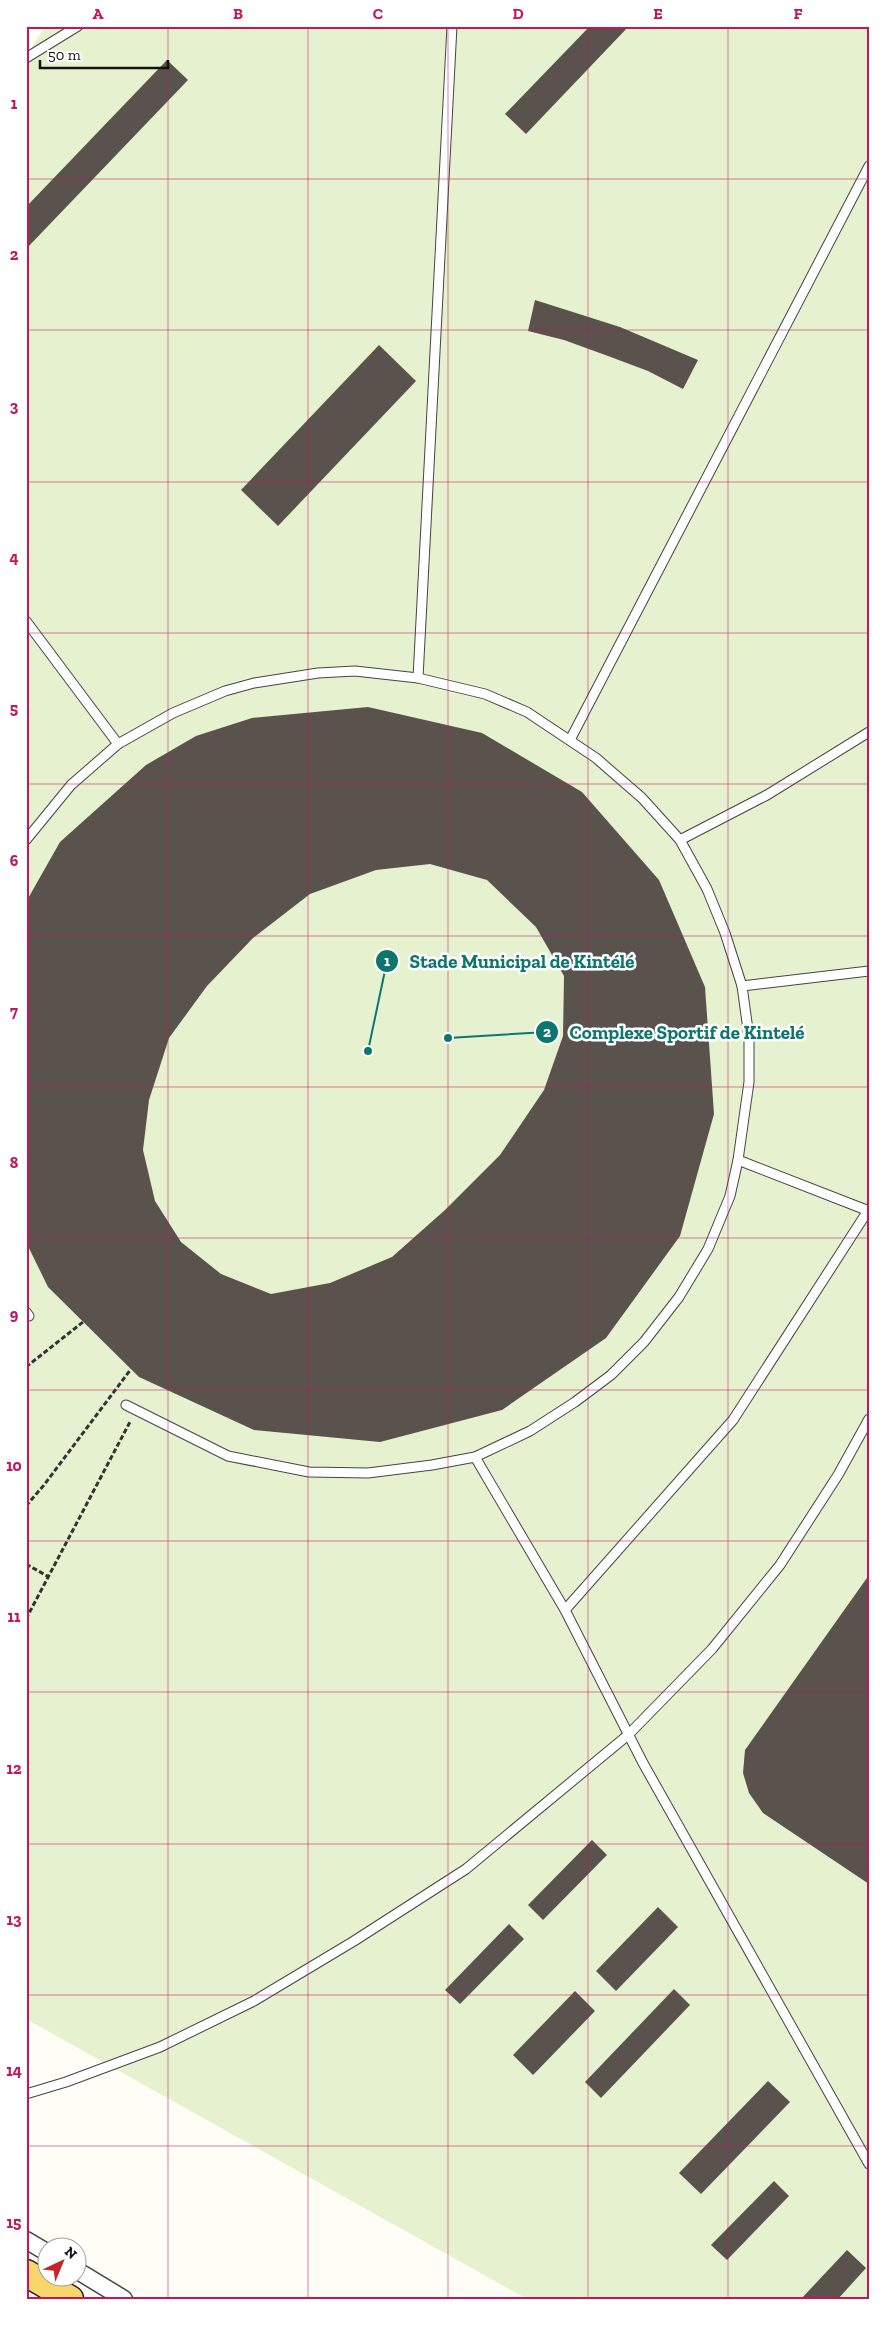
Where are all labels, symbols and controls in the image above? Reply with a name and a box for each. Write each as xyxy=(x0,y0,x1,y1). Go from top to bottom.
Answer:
text: A xyxy=(93,4,104,23)
text: B xyxy=(233,4,243,23)
text: C xyxy=(373,4,383,23)
text: D xyxy=(512,4,524,23)
text: E xyxy=(653,4,663,23)
text: F xyxy=(793,4,803,23)
scale bar xyxy=(40,38,168,70)
text: 50 m xyxy=(48,46,81,64)
text: 1 xyxy=(11,94,18,113)
text: 2 xyxy=(10,245,19,264)
text: 3 xyxy=(10,397,19,416)
text: 4 xyxy=(9,548,19,567)
text: 5 xyxy=(10,699,18,718)
text: 6 xyxy=(10,851,19,870)
callout: Stade Municipal de Kintélé xyxy=(375,944,645,978)
text: Stade Municipal de Kintélé xyxy=(410,950,634,973)
text: 1 xyxy=(384,952,390,970)
text: 7 xyxy=(10,1002,18,1021)
callout: Complexe Sportif de Kintelé xyxy=(535,1015,814,1049)
text: Complexe Sportif de Kintelé xyxy=(569,1021,805,1044)
text: 2 xyxy=(543,1023,551,1041)
text: 8 xyxy=(10,1153,19,1172)
text: 9 xyxy=(10,1305,19,1324)
text: 10 xyxy=(6,1456,22,1475)
text: 11 xyxy=(8,1607,21,1626)
text: 12 xyxy=(6,1759,22,1778)
text: 13 xyxy=(7,1910,22,1929)
text: 14 xyxy=(6,2061,22,2080)
text: 15 xyxy=(7,2213,21,2232)
north arrow xyxy=(38,2238,88,2288)
text: N xyxy=(61,2243,81,2263)

